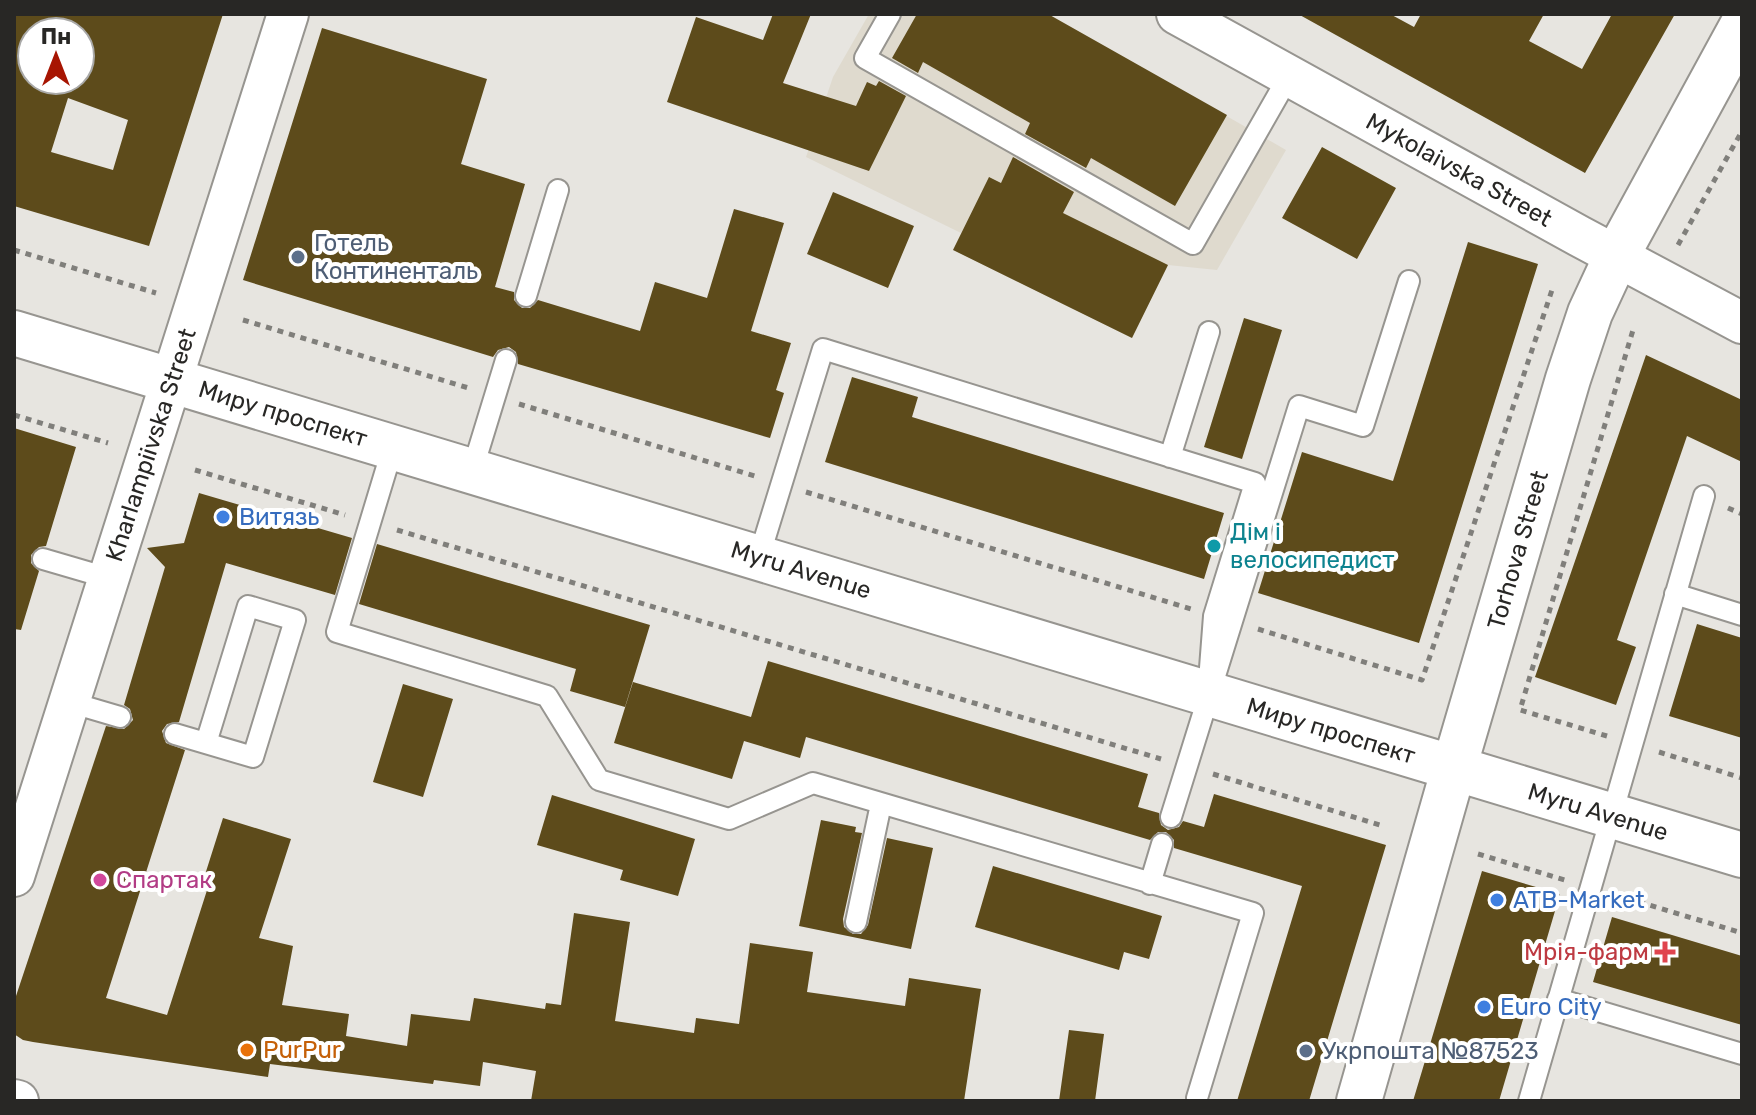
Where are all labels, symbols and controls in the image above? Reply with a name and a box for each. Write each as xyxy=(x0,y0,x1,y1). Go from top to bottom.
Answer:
north arrow xyxy=(16,16,96,96)
text: Пн xyxy=(41,23,71,50)
street label: Mykolaivska Street xyxy=(1361,107,1557,233)
place label: Готель Континенталь xyxy=(314,229,478,285)
marker: Готель Континенталь xyxy=(289,248,307,266)
street label: Kharlampiivska Street xyxy=(100,325,202,565)
street label: Миру проспект xyxy=(195,375,371,453)
street label: Torhova Street xyxy=(1482,467,1554,633)
place label: Витязь xyxy=(239,503,319,531)
marker: Витязь xyxy=(214,508,232,526)
place label: Дім і велосипедист xyxy=(1230,518,1395,574)
street label: Myru Avenue xyxy=(727,535,875,605)
marker: Дім і велосипедист xyxy=(1205,537,1223,555)
street label: Миру проспект xyxy=(1243,692,1419,770)
street label: Myru Avenue xyxy=(1524,777,1672,847)
place label: Спартак xyxy=(116,866,212,894)
marker: Спартак xyxy=(91,871,109,889)
place label: ATB-Market xyxy=(1513,886,1645,914)
marker: ATB-Market xyxy=(1488,891,1506,909)
place label: Мрія-фарм xyxy=(1524,938,1649,966)
marker: Мрія-фарм xyxy=(1656,943,1674,961)
place label: Euro City xyxy=(1500,993,1602,1021)
marker: Euro City xyxy=(1475,998,1493,1016)
place label: PurPur xyxy=(263,1036,341,1064)
place label: Укрпошта №87523 xyxy=(1322,1037,1539,1065)
marker: PurPur xyxy=(238,1041,256,1059)
marker: Укрпошта №87523 xyxy=(1297,1042,1315,1060)

